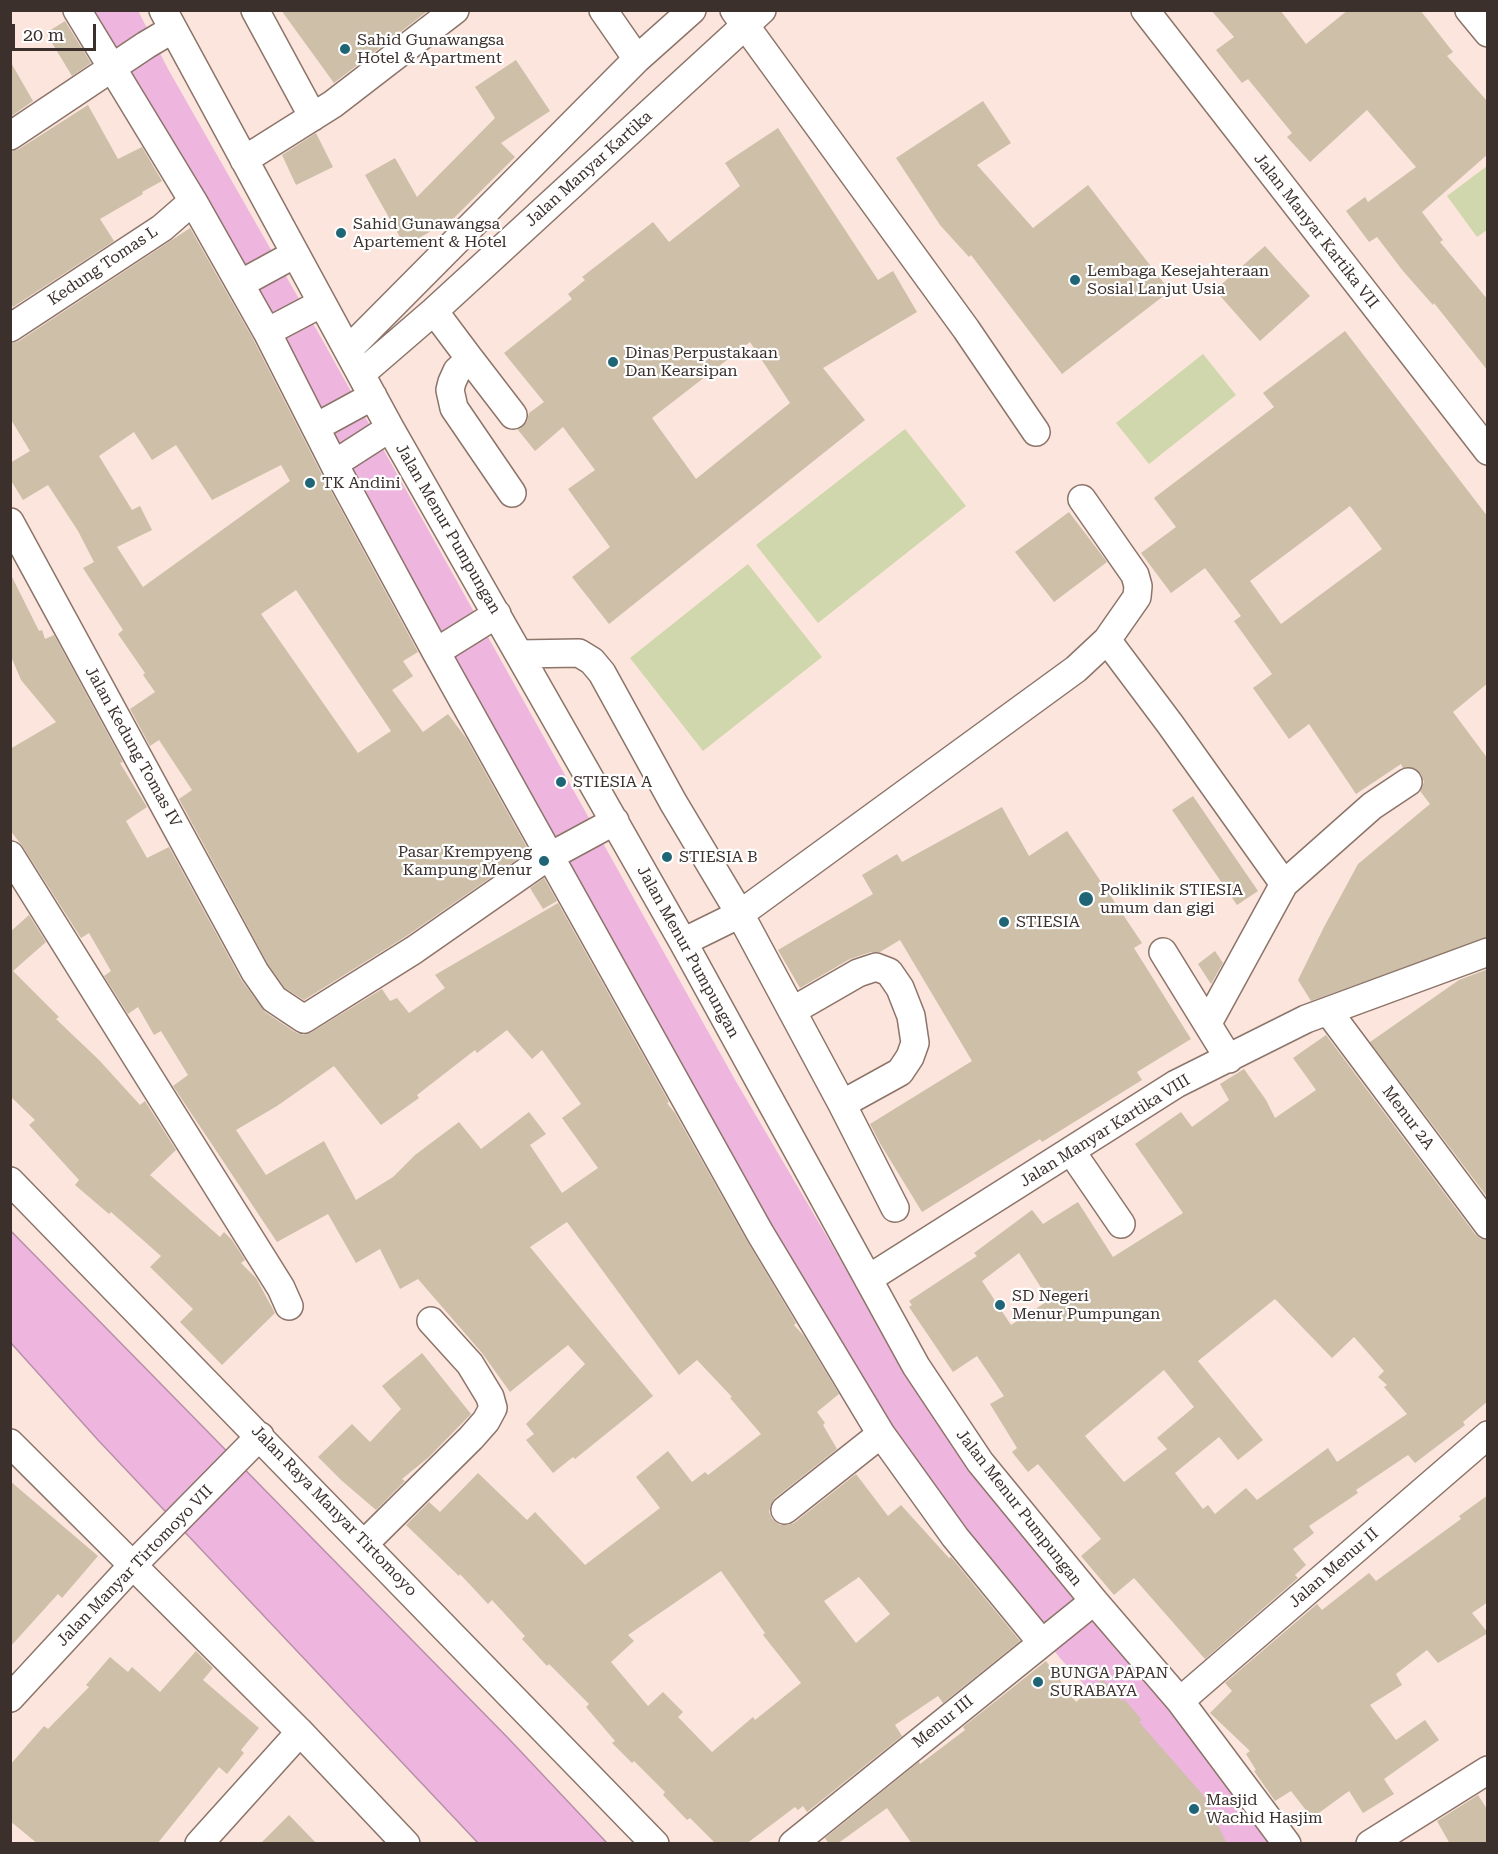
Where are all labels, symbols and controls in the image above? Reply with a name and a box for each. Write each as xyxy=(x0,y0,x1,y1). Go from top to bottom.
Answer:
scale bar xyxy=(15,12,99,50)
text: 20 m xyxy=(23,24,64,45)
place label: Sahid Gunawangsa Hotel & Apartment xyxy=(357,30,504,68)
marker: Sahid Gunawangsa Hotel & Apartment xyxy=(338,42,352,56)
street label: Jalan Manyar Kartika xyxy=(522,107,656,231)
street label: Jalan Manyar Kartika VII xyxy=(1250,150,1382,312)
place label: Sahid Gunawangsa Apartement & Hotel xyxy=(353,214,507,252)
street label: Kedung Tomas L xyxy=(44,222,162,310)
marker: Sahid Gunawangsa Apartement & Hotel xyxy=(334,226,348,240)
place label: Lembaga Kesejahteraan Sosial Lanjut Usia xyxy=(1087,261,1269,299)
marker: Lembaga Kesejahteraan Sosial Lanjut Usia xyxy=(1068,273,1082,287)
place label: Dinas Perpustakaan Dan Kearsipan xyxy=(625,343,778,381)
marker: Dinas Perpustakaan Dan Kearsipan xyxy=(606,355,620,369)
street label: Jalan Menur Pumpungan xyxy=(391,440,505,618)
place label: TK Andini xyxy=(322,473,401,493)
marker: TK Andini xyxy=(303,476,317,490)
street label: Jalan Kedung Tomas IV xyxy=(81,663,185,831)
place label: STIESIA A xyxy=(573,772,652,792)
marker: STIESIA A xyxy=(554,775,568,789)
place label: Pasar Krempyeng Kampung Menur xyxy=(398,842,532,880)
place label: STIESIA B xyxy=(679,847,758,867)
marker: STIESIA B xyxy=(660,850,674,864)
marker: Pasar Krempyeng Kampung Menur xyxy=(537,854,551,868)
street label: Jalan Menur Pumpungan xyxy=(633,863,743,1041)
place label: Poliklinik STIESIA umum dan gigi xyxy=(1100,880,1243,918)
marker: Poliklinik STIESIA umum dan gigi xyxy=(1077,890,1095,908)
place label: STIESIA xyxy=(1016,912,1080,932)
marker: STIESIA xyxy=(997,915,1011,929)
street label: Jalan Manyar Kartika VIII xyxy=(1016,1071,1194,1191)
street label: Menur 2A xyxy=(1378,1082,1438,1154)
place label: SD Negeri Menur Pumpungan xyxy=(1012,1286,1160,1324)
marker: SD Negeri Menur Pumpungan xyxy=(993,1298,1007,1312)
street label: Jalan Raya Manyar Tirtomoyo xyxy=(247,1422,421,1600)
street label: Jalan Menur Pumpungan xyxy=(952,1426,1086,1590)
street label: Jalan Manyar Tirtomoyo VII xyxy=(53,1482,217,1650)
street label: Jalan Menur II xyxy=(1285,1524,1383,1612)
place label: BUNGA PAPAN SURABAYA xyxy=(1050,1663,1168,1701)
marker: BUNGA PAPAN SURABAYA xyxy=(1031,1675,1045,1689)
street label: Menur III xyxy=(909,1692,977,1752)
place label: Masjid Wachid Hasjim xyxy=(1206,1790,1323,1828)
marker: Masjid Wachid Hasjim xyxy=(1187,1802,1201,1816)

